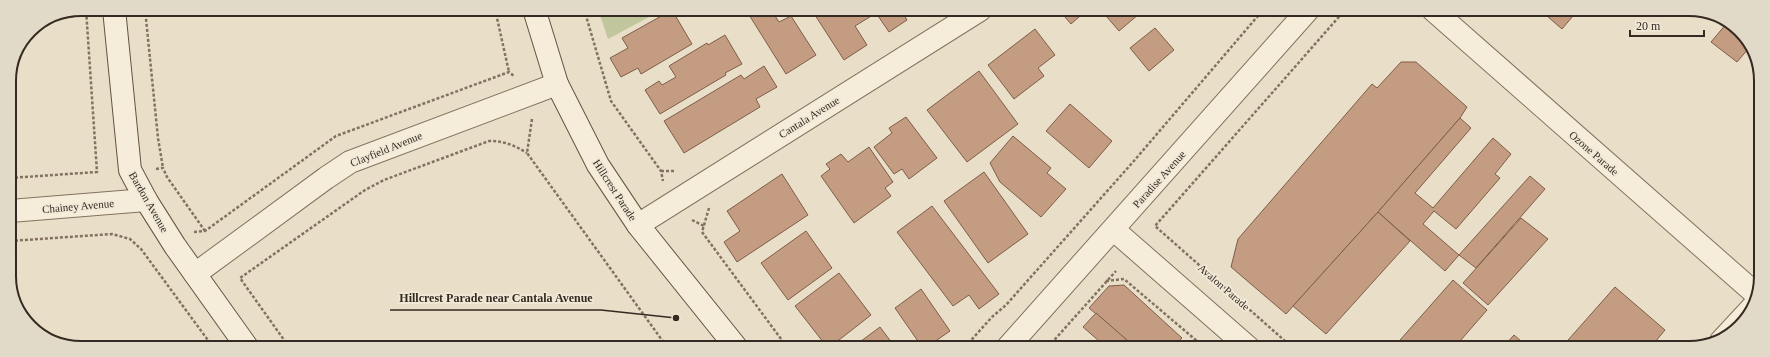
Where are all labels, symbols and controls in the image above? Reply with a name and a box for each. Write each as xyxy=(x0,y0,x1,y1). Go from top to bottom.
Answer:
scale bar xyxy=(1630,12,1704,38)
text: 20 m xyxy=(1636,19,1661,33)
street label: Cantala Avenue xyxy=(777,94,842,140)
street label: Ozone Parade xyxy=(1567,128,1621,178)
street label: Clayfield Avenue xyxy=(348,129,424,169)
street label: Paradise Avenue xyxy=(1130,148,1188,210)
street label: Hillcrest Parade xyxy=(591,157,639,223)
street label: Bardon Avenue xyxy=(127,170,171,235)
street label: Chainey Avenue xyxy=(42,197,115,215)
street label: Avalon Parade xyxy=(1196,261,1252,313)
callout: Hillcrest Parade near Cantala Avenue xyxy=(390,286,601,310)
text: Hillcrest Parade near Cantala Avenue xyxy=(399,291,593,305)

